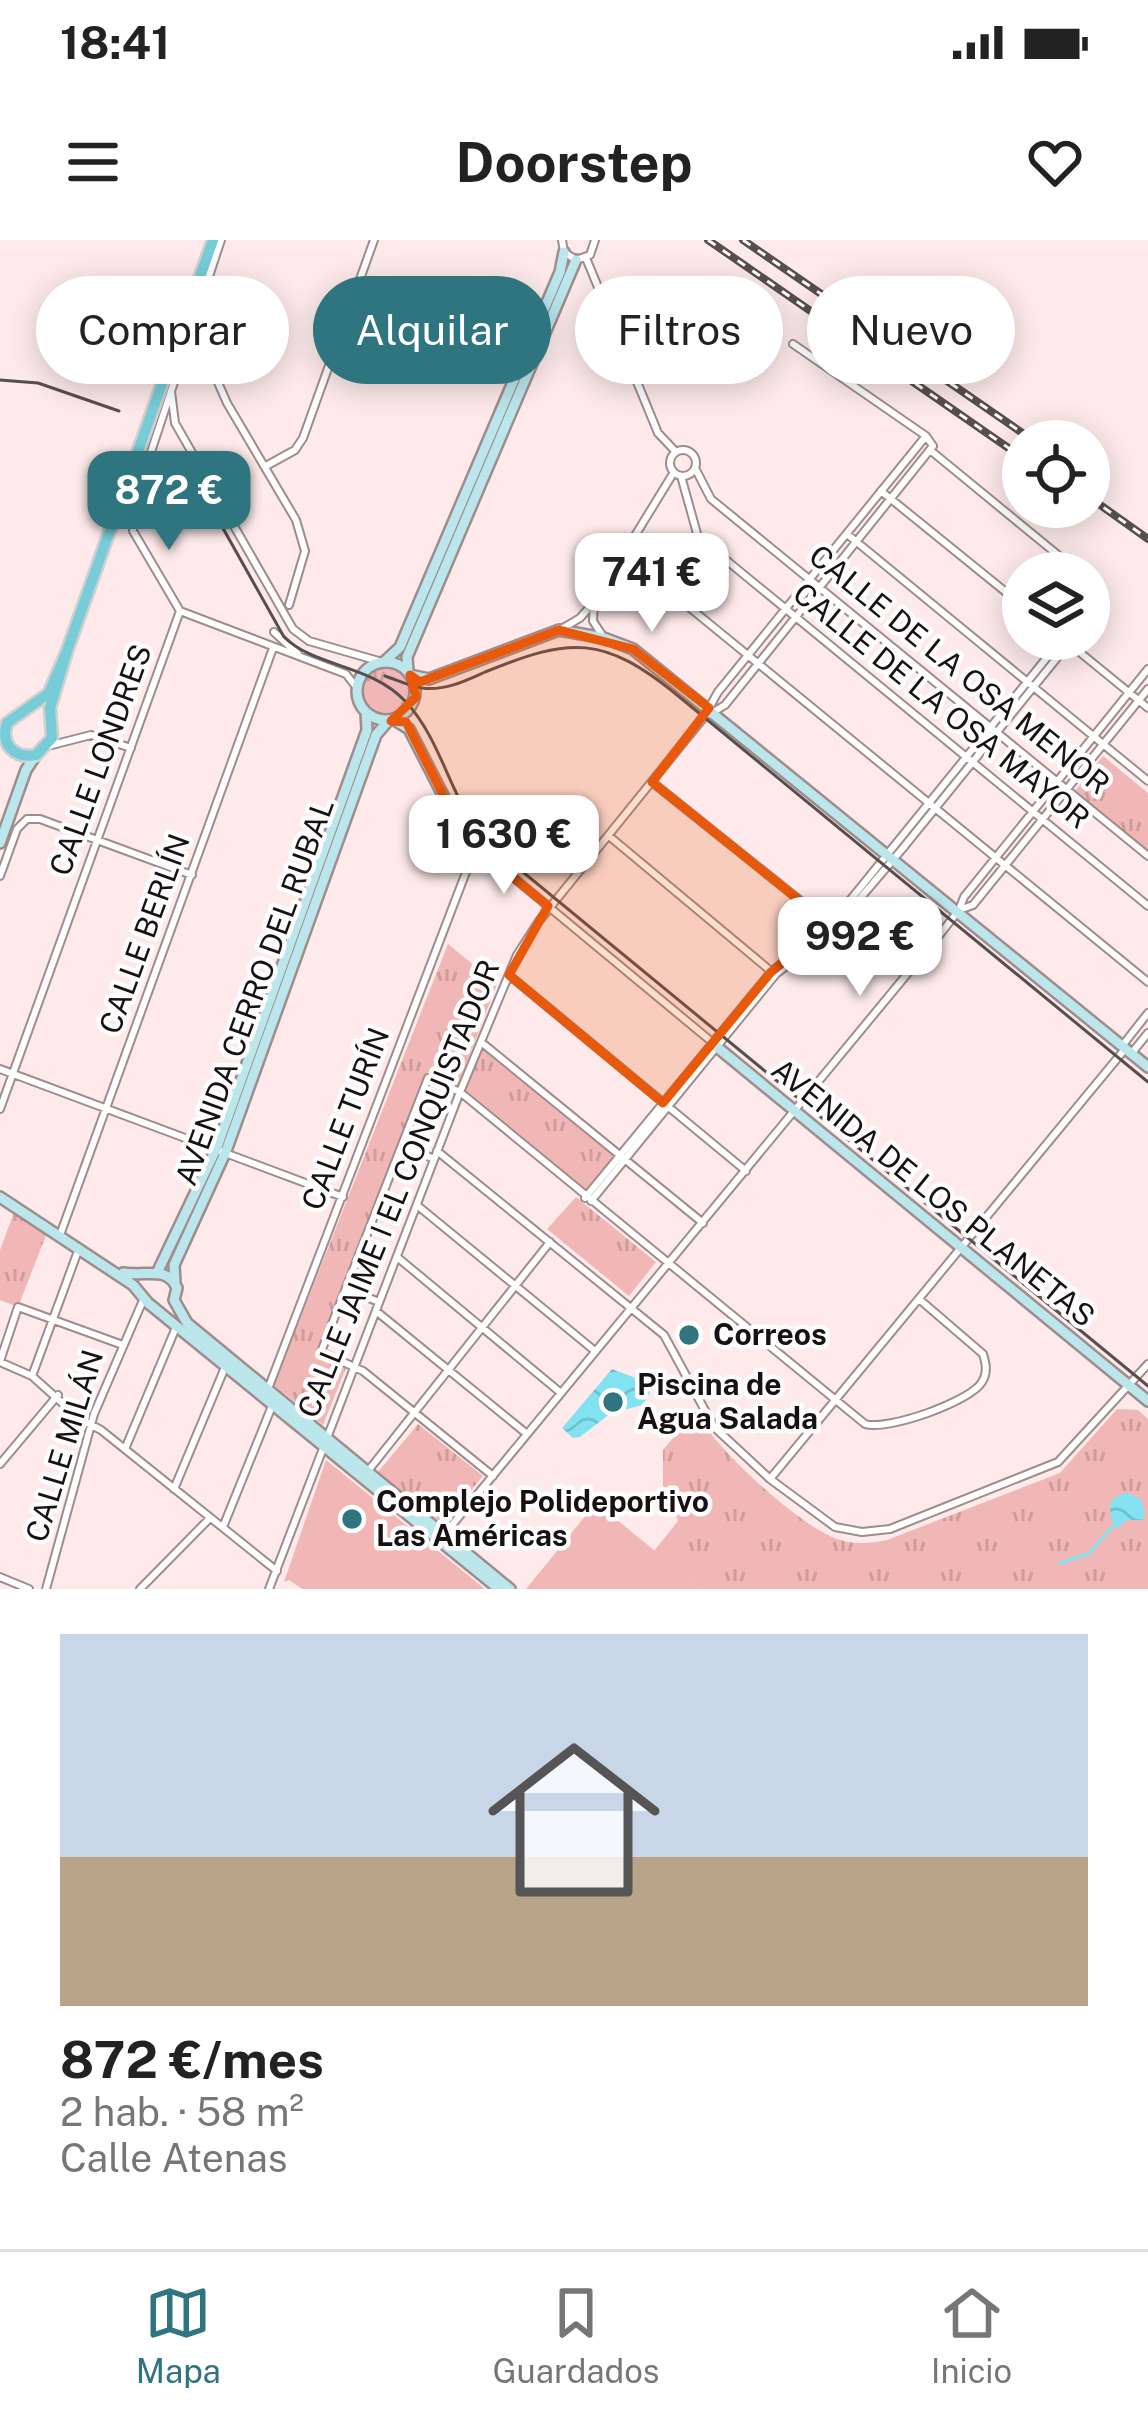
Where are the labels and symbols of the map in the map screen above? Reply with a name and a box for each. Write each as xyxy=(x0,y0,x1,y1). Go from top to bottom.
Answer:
pin: 872 € xyxy=(85,451,253,553)
pin: 741 € xyxy=(568,533,736,635)
street label: CALLE DE LA OSA MENOR xyxy=(802,537,1117,801)
street label: CALLE DE LA OSA MAYOR xyxy=(786,575,1097,836)
street label: CALLE LONDRES xyxy=(42,639,159,880)
street label: AVENIDA CERRO DEL RUBAL xyxy=(167,793,341,1190)
pin: 1 630 € xyxy=(393,795,615,897)
street label: CALLE BERLÍN xyxy=(91,829,197,1038)
pin: 992 € xyxy=(776,897,944,999)
street label: CALLE JAIME I EL CONQUISTADOR xyxy=(290,955,507,1423)
street label: CALLE TURÍN xyxy=(294,1022,396,1215)
street label: AVENIDA DE LOS PLANETAS xyxy=(765,1051,1102,1334)
place label: Correos xyxy=(713,1316,827,1352)
marker: Correos xyxy=(676,1322,702,1348)
street label: CALLE MILÁN xyxy=(18,1345,110,1546)
place label: Piscina de Agua Salada xyxy=(637,1366,818,1436)
marker: Piscina de Agua Salada xyxy=(600,1389,626,1415)
place label: Complejo Polideportivo Las Américas xyxy=(376,1483,709,1553)
marker: Complejo Polideportivo Las Américas xyxy=(339,1506,365,1532)

